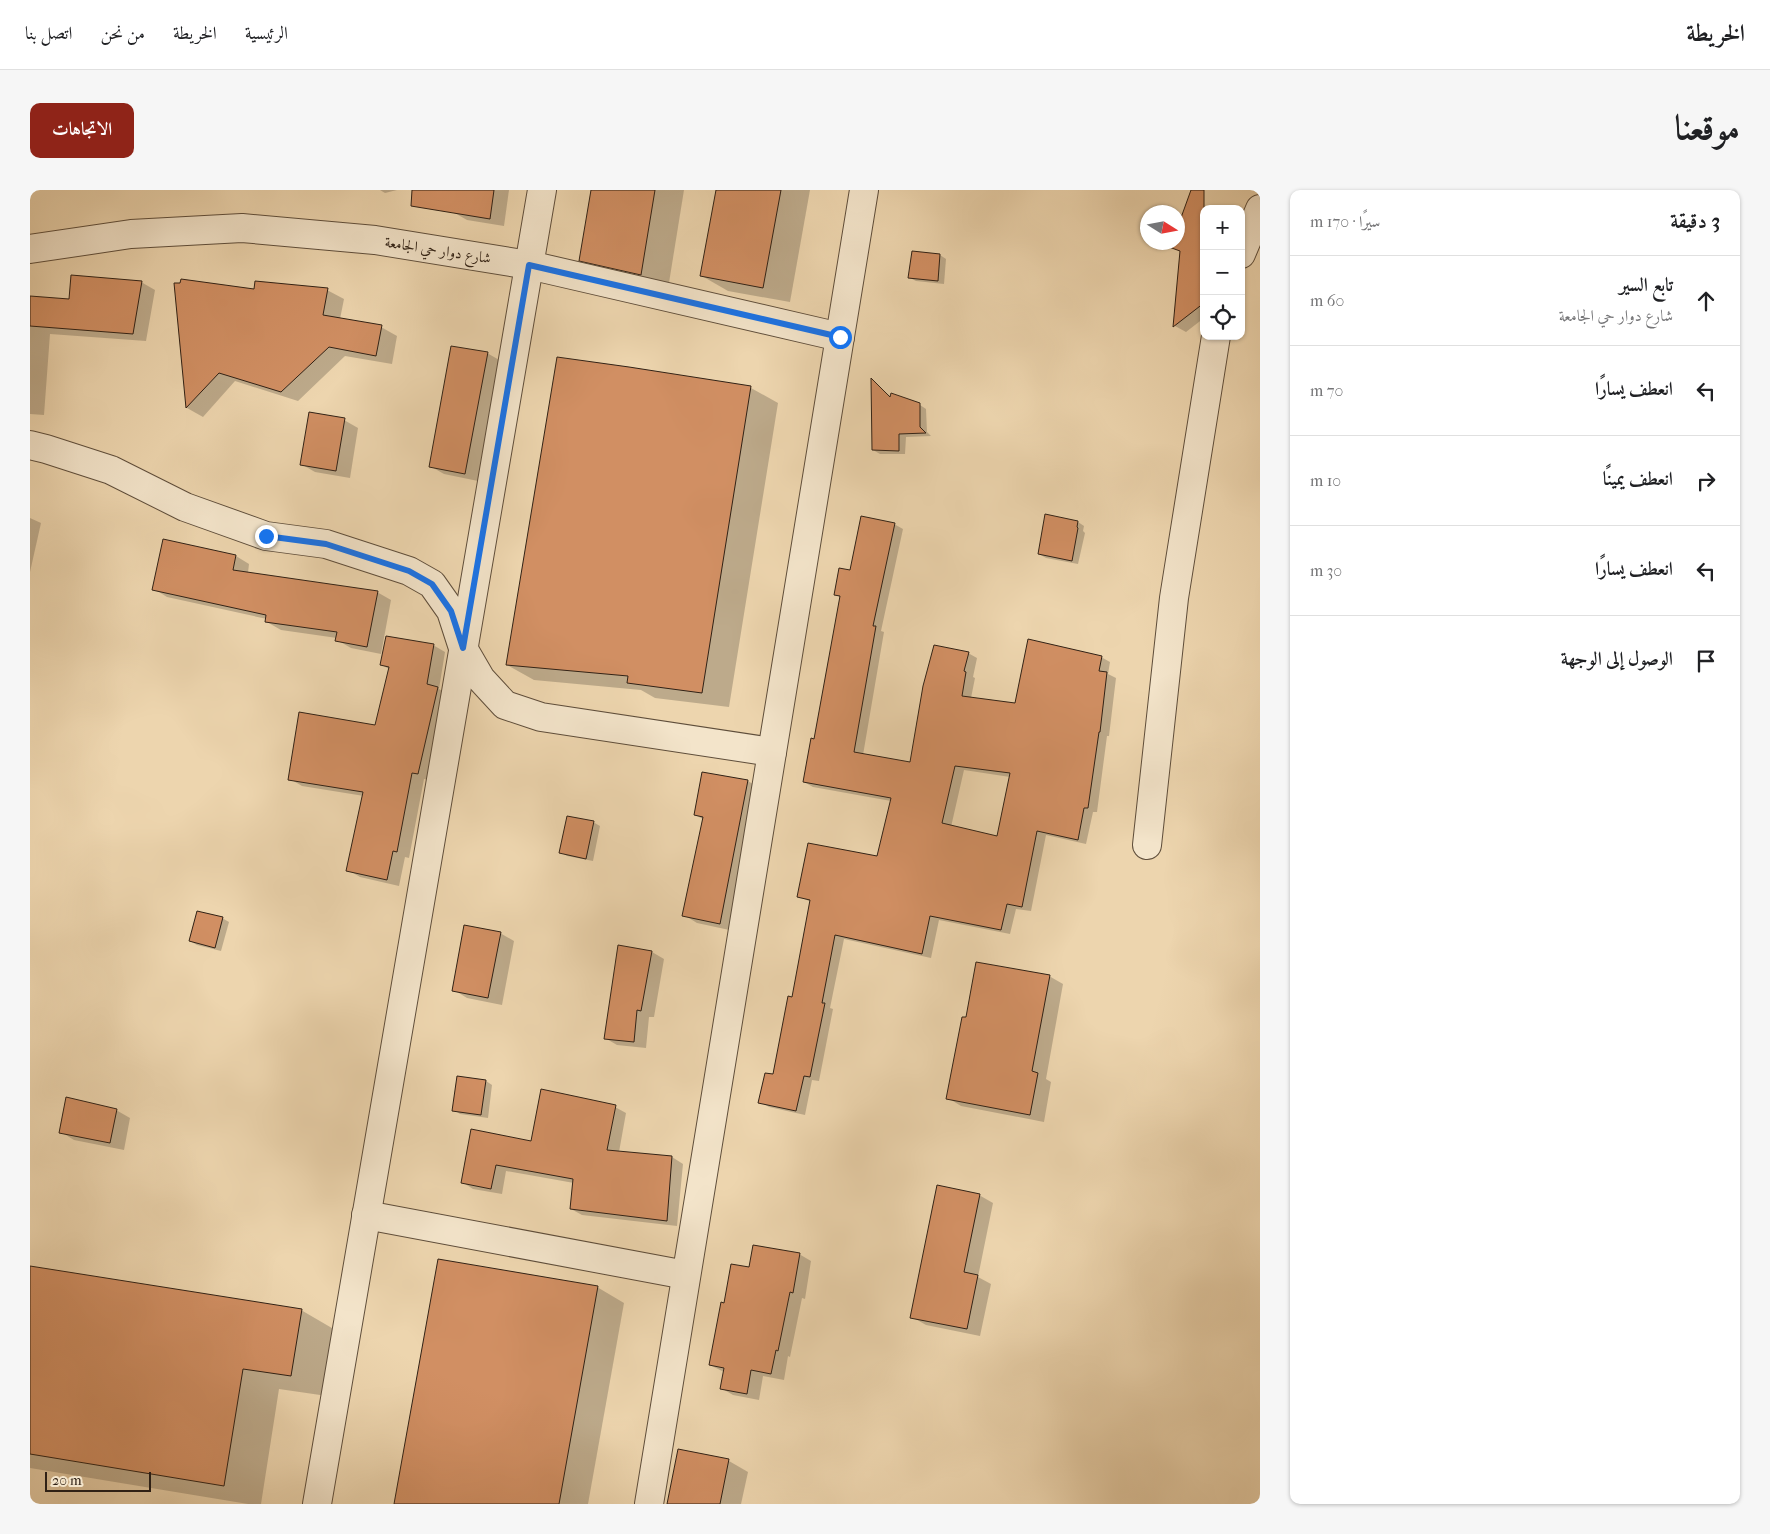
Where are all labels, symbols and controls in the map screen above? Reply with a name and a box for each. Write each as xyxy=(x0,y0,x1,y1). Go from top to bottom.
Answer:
text: الخريطة xyxy=(1687,19,1745,47)
text: اتصل بنا xyxy=(25,23,72,44)
text: من نحن xyxy=(100,23,145,44)
text: الخريطة xyxy=(173,23,217,44)
text: الرئيسية xyxy=(245,23,288,44)
button: الاتجاهات xyxy=(30,103,134,158)
text: موقعنا xyxy=(1675,107,1740,148)
north arrow xyxy=(1140,205,1185,250)
map controls xyxy=(1200,205,1245,340)
button: + xyxy=(1200,205,1245,250)
text: 3 دقيقة xyxy=(1670,209,1720,233)
text: سيرًا · 170 m xyxy=(1310,212,1380,231)
street label: شارع دوار حي الجامعة xyxy=(383,233,492,271)
button: − xyxy=(1200,250,1245,295)
text: تابع السير xyxy=(1619,274,1673,296)
icon: ahead xyxy=(1692,287,1720,315)
text: 60 m xyxy=(1310,291,1344,310)
button: locate xyxy=(1200,295,1245,340)
text: شارع دوار حي الجامعة xyxy=(1559,306,1673,325)
route start xyxy=(829,326,852,349)
icon: left xyxy=(1692,377,1720,405)
text: انعطف يسارًا xyxy=(1595,378,1673,400)
text: 70 m xyxy=(1310,381,1343,400)
icon: right xyxy=(1692,467,1720,495)
text: انعطف يمينًا xyxy=(1603,468,1673,490)
text: 10 m xyxy=(1310,471,1341,490)
route end xyxy=(255,525,278,548)
icon: left xyxy=(1692,557,1720,585)
text: انعطف يسارًا xyxy=(1595,558,1673,580)
text: 30 m xyxy=(1310,561,1342,580)
icon: arrive xyxy=(1692,647,1720,675)
text: الوصول إلى الوجهة xyxy=(1561,648,1673,670)
scale bar xyxy=(45,1469,151,1492)
text: 20 m xyxy=(52,1472,82,1489)

